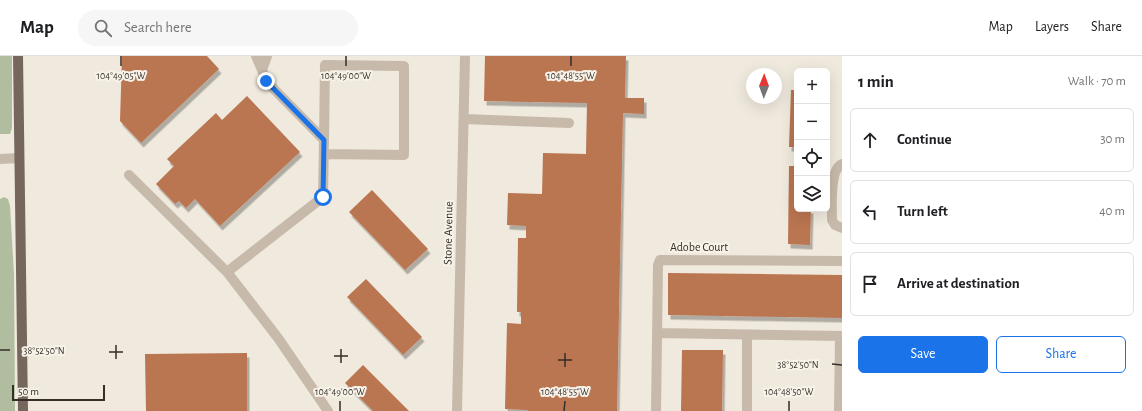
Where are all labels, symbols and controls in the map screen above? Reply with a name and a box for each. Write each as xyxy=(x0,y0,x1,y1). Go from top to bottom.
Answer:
search box xyxy=(78,10,358,46)
icon: search xyxy=(92,17,114,39)
text: Map xyxy=(20,18,54,37)
text: Search here xyxy=(124,20,192,35)
text: Map xyxy=(988,20,1013,34)
text: Layers xyxy=(1035,20,1069,34)
text: Share xyxy=(1091,20,1122,34)
north arrow xyxy=(746,68,782,104)
map controls xyxy=(794,68,830,212)
button: + xyxy=(794,68,830,104)
text: 104°49'05"W xyxy=(97,71,146,81)
text: 104°49'00"W xyxy=(321,71,371,81)
text: 104°48'55"W xyxy=(547,71,595,81)
route end xyxy=(257,72,275,90)
text: 1 min xyxy=(858,73,894,90)
text: Walk · 70 m xyxy=(1068,75,1126,88)
button: − xyxy=(794,104,830,140)
icon: ahead xyxy=(859,129,881,151)
text: Continue xyxy=(897,132,952,147)
text: 30 m xyxy=(1100,133,1125,146)
button: locate xyxy=(794,140,830,176)
button: layers xyxy=(794,176,830,212)
route start xyxy=(314,188,332,206)
street label: Stone Avenue xyxy=(441,201,455,265)
icon: left xyxy=(859,201,881,223)
text: Turn left xyxy=(897,204,948,219)
text: 40 m xyxy=(1099,205,1125,218)
street label: Adobe Court xyxy=(670,241,728,253)
icon: arrive xyxy=(859,273,881,295)
text: Arrive at destination xyxy=(897,276,1020,291)
button: Save xyxy=(858,336,988,373)
button: Share xyxy=(996,336,1126,373)
text: 38°52'50"N xyxy=(23,346,65,356)
text: 38°52'50"N xyxy=(777,360,819,370)
scale bar xyxy=(12,383,105,402)
text: 50 m xyxy=(18,386,39,397)
text: 104°49'00"W xyxy=(315,387,365,397)
text: 104°48'55"W xyxy=(541,387,589,397)
text: 104°48'50"W xyxy=(765,387,814,397)

